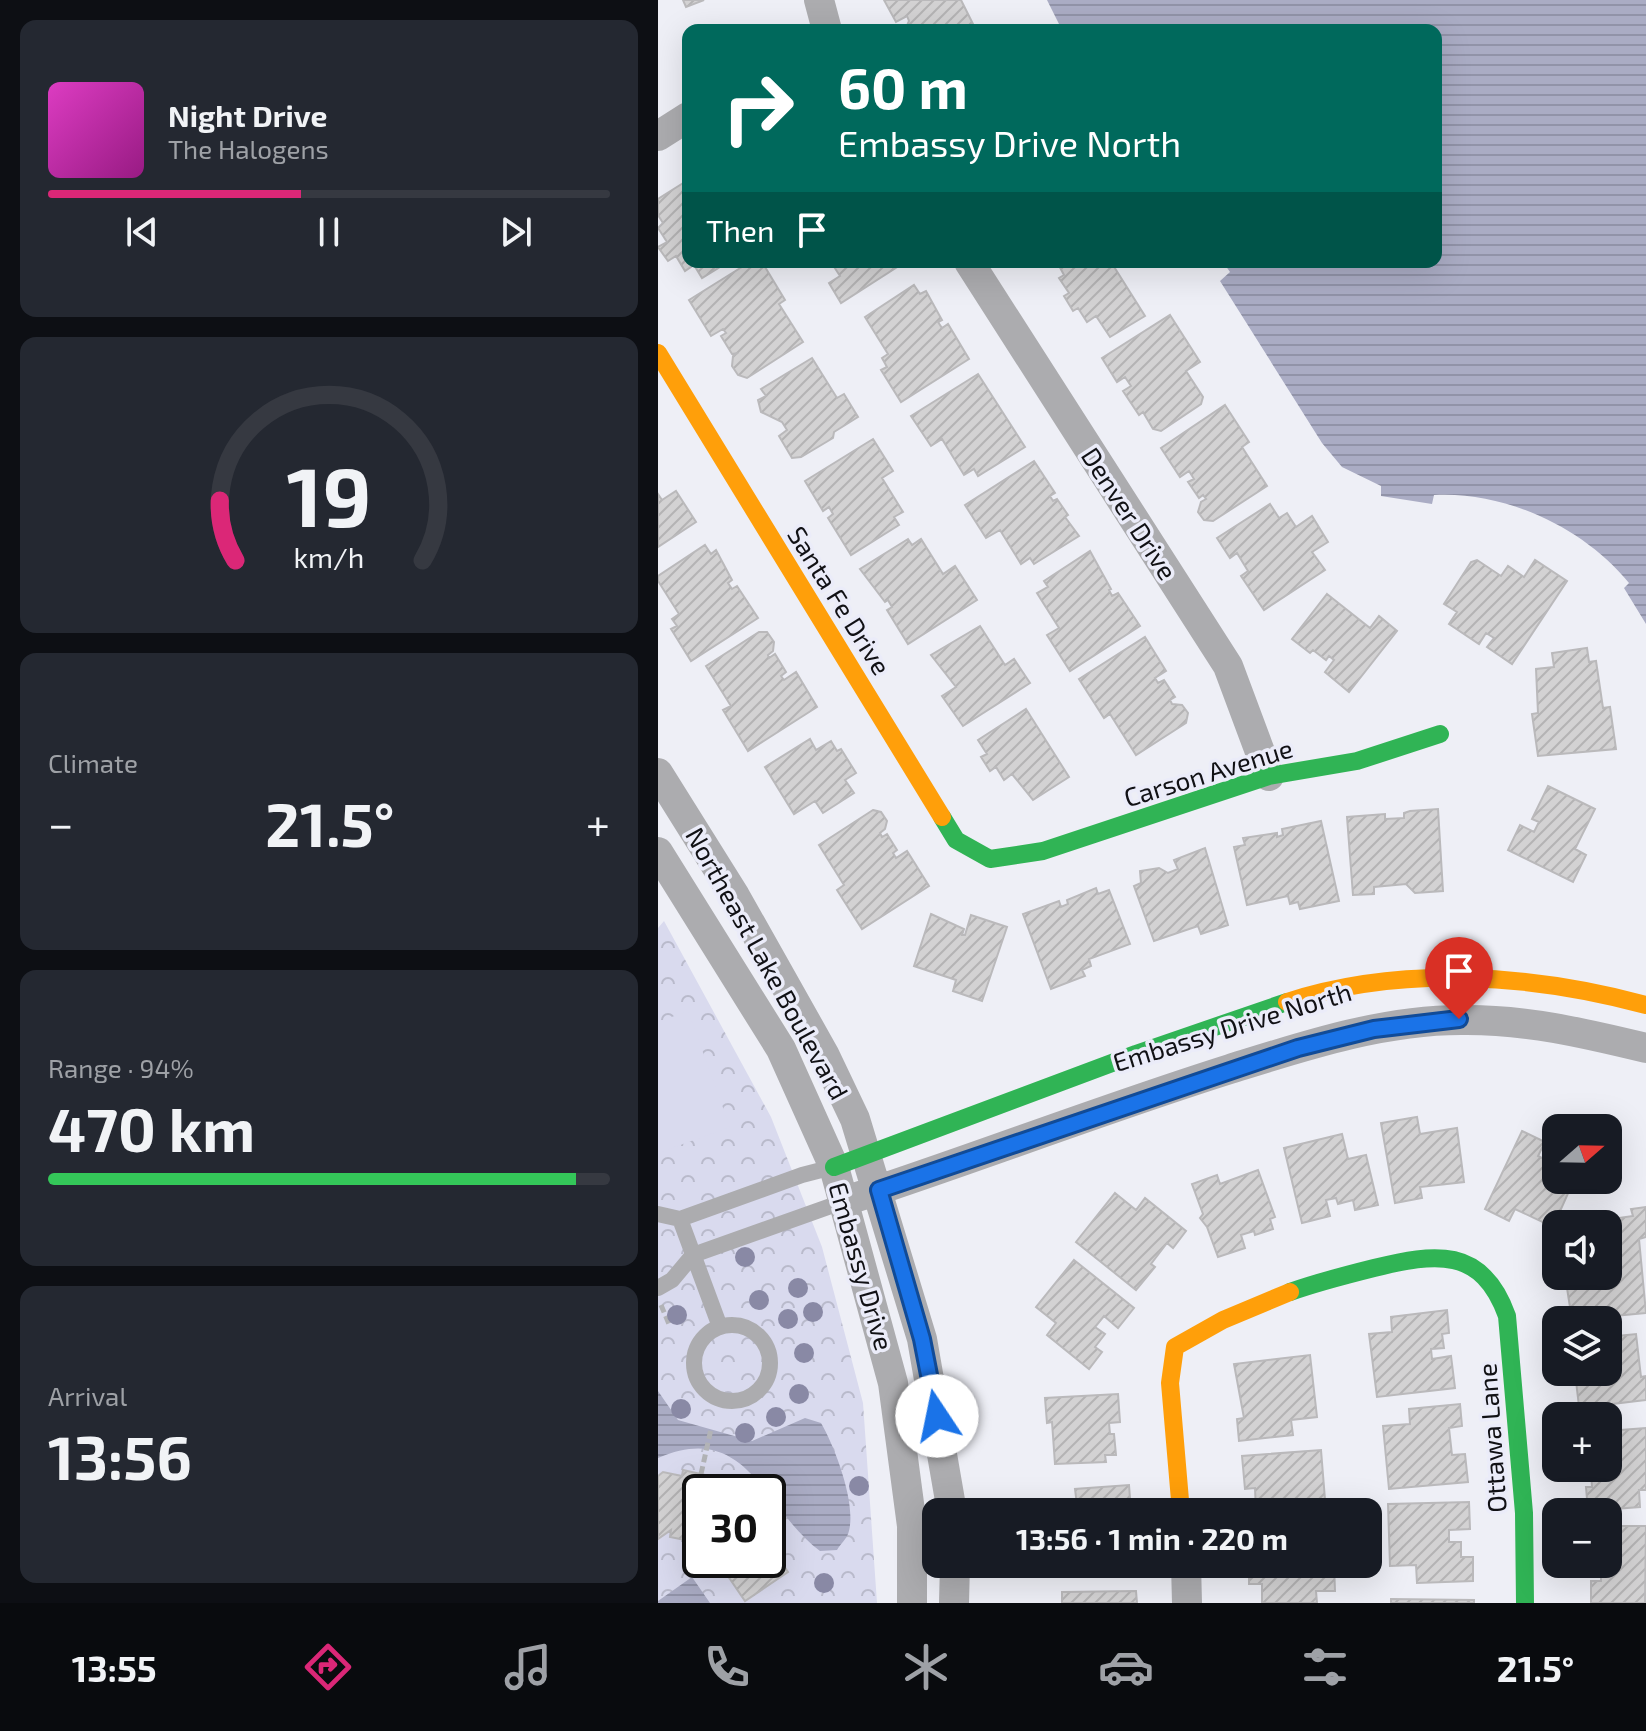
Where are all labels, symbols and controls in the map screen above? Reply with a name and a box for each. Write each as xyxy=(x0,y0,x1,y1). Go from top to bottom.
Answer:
text: 60 m xyxy=(838,53,968,120)
icon: right xyxy=(706,56,810,160)
text: Night Drive xyxy=(168,97,327,133)
text: Embassy Drive North xyxy=(838,121,1181,164)
text: The Halogens xyxy=(168,133,329,164)
icon: arrive xyxy=(790,208,834,252)
icon: previous xyxy=(120,210,164,254)
icon: pause xyxy=(307,210,351,254)
icon: next xyxy=(494,210,538,254)
text: Then xyxy=(706,212,774,248)
street label: Denver Drive xyxy=(1076,441,1184,585)
text: 19 xyxy=(286,443,372,543)
street label: Santa Fe Drive xyxy=(782,520,898,680)
text: km/h xyxy=(294,539,364,574)
street label: Carson Avenue xyxy=(1120,732,1296,812)
text: Climate xyxy=(48,747,138,778)
text: 21.5° xyxy=(265,787,394,859)
text: − xyxy=(48,796,74,849)
text: + xyxy=(586,796,610,849)
street label: Northeast Lake Boulevard xyxy=(680,822,856,1104)
pin xyxy=(1425,937,1493,1019)
icon: arrive xyxy=(1437,949,1481,993)
street label: Embassy Drive North xyxy=(1109,975,1355,1077)
text: Range · 94% xyxy=(48,1052,194,1083)
text: 470 km xyxy=(48,1092,255,1164)
north arrow xyxy=(1542,1114,1622,1194)
map controls xyxy=(1542,1114,1622,1578)
street label: Embassy Drive xyxy=(823,1178,901,1354)
button: sound xyxy=(1542,1210,1622,1290)
button: layers xyxy=(1542,1306,1622,1386)
street label: Ottawa Lane xyxy=(1470,1362,1512,1514)
position arrow xyxy=(895,1374,979,1458)
text: Arrival xyxy=(48,1380,127,1411)
button: + xyxy=(1542,1402,1622,1482)
text: 13:56 xyxy=(48,1420,192,1492)
speed limit sign: 30 xyxy=(682,1474,786,1578)
button: − xyxy=(1542,1498,1622,1578)
text: 13:56 · 1 min · 220 m xyxy=(1016,1520,1288,1556)
icon: directions xyxy=(300,1639,356,1695)
icon: music xyxy=(500,1639,556,1695)
icon: phone xyxy=(699,1639,755,1695)
icon: climate xyxy=(898,1639,954,1695)
icon: car xyxy=(1098,1639,1154,1695)
icon: filters xyxy=(1297,1639,1353,1695)
text: 13:55 xyxy=(72,1646,157,1689)
text: 21.5° xyxy=(1497,1646,1574,1689)

